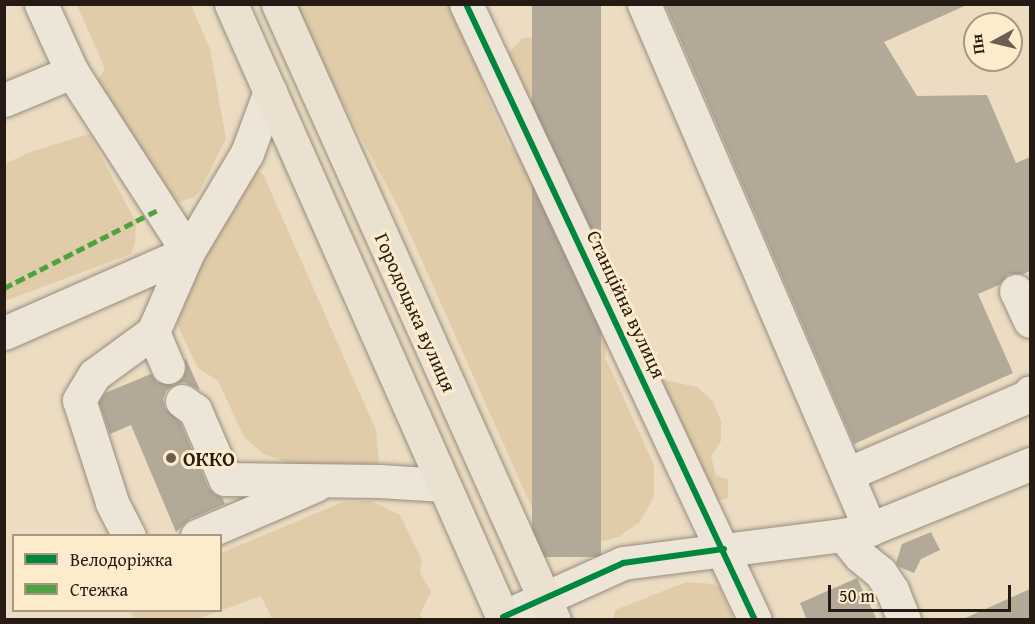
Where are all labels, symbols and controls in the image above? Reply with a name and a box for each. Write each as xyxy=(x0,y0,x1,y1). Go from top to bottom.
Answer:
north arrow xyxy=(963,12,1023,72)
text: Пн xyxy=(964,32,990,56)
street label: Станційна вулиця xyxy=(582,226,672,382)
street label: Городоцька вулиця xyxy=(370,229,462,395)
place label: ОККО xyxy=(183,446,235,470)
marker: ОККО xyxy=(164,451,178,465)
legend xyxy=(12,534,222,612)
text: Велодоріжка xyxy=(70,546,173,573)
scale bar xyxy=(831,573,1014,611)
text: Стежка xyxy=(70,576,128,603)
text: 50 m xyxy=(839,582,875,609)

